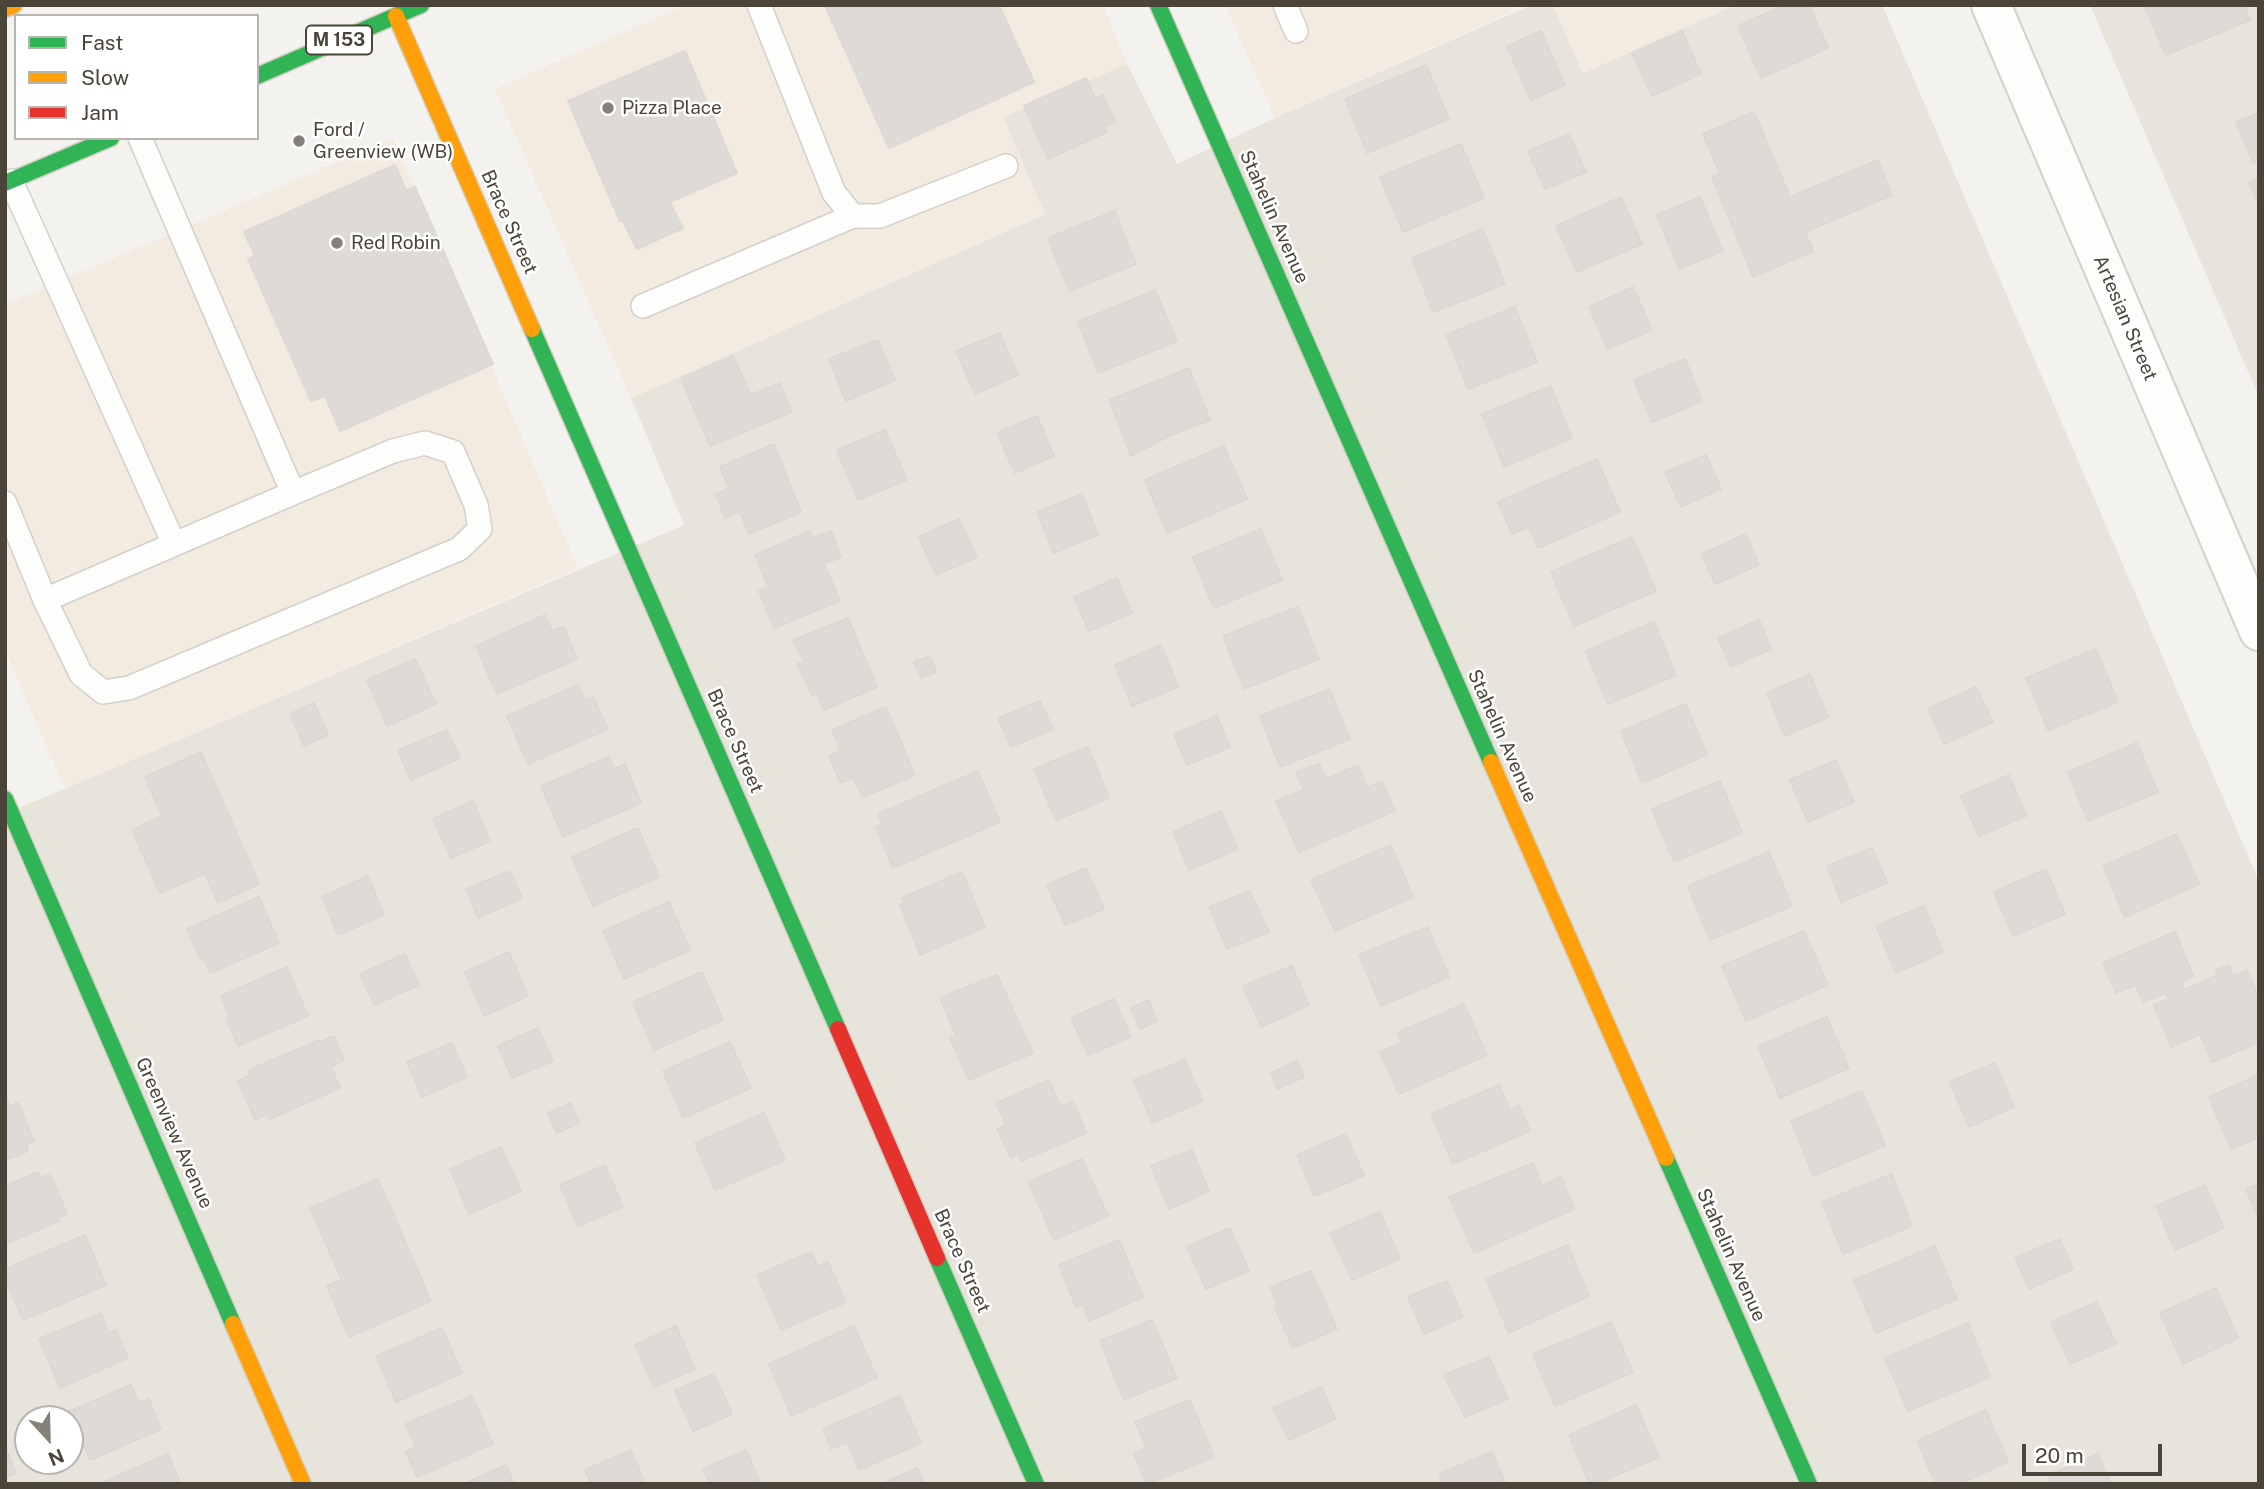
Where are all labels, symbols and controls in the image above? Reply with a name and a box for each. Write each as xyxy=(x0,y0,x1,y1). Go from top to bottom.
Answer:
legend xyxy=(14,14,259,140)
road number: M 153 xyxy=(306,26,372,55)
text: Fast xyxy=(81,30,123,55)
text: Slow xyxy=(81,65,129,90)
place label: Pizza Place xyxy=(622,97,722,119)
text: Jam xyxy=(81,100,119,125)
marker: Pizza Place xyxy=(600,100,616,116)
place label: Ford / Greenview (WB) xyxy=(313,119,453,163)
marker: Ford / Greenview (WB) xyxy=(291,133,307,149)
street label: Stahelin Avenue xyxy=(1234,147,1314,287)
street label: Brace Street xyxy=(476,166,542,278)
place label: Red Robin xyxy=(351,232,441,254)
marker: Red Robin xyxy=(329,235,345,251)
street label: Artesian Street xyxy=(2088,252,2162,384)
street label: Stahelin Avenue xyxy=(1462,666,1542,806)
street label: Brace Street xyxy=(702,685,768,797)
street label: Greenview Avenue xyxy=(130,1054,218,1212)
street label: Stahelin Avenue xyxy=(1691,1185,1771,1325)
street label: Brace Street xyxy=(929,1205,995,1317)
north arrow xyxy=(14,1405,84,1475)
scale bar xyxy=(2026,1430,2166,1474)
text: 20 m xyxy=(2035,1443,2084,1468)
text: N xyxy=(45,1445,67,1471)

